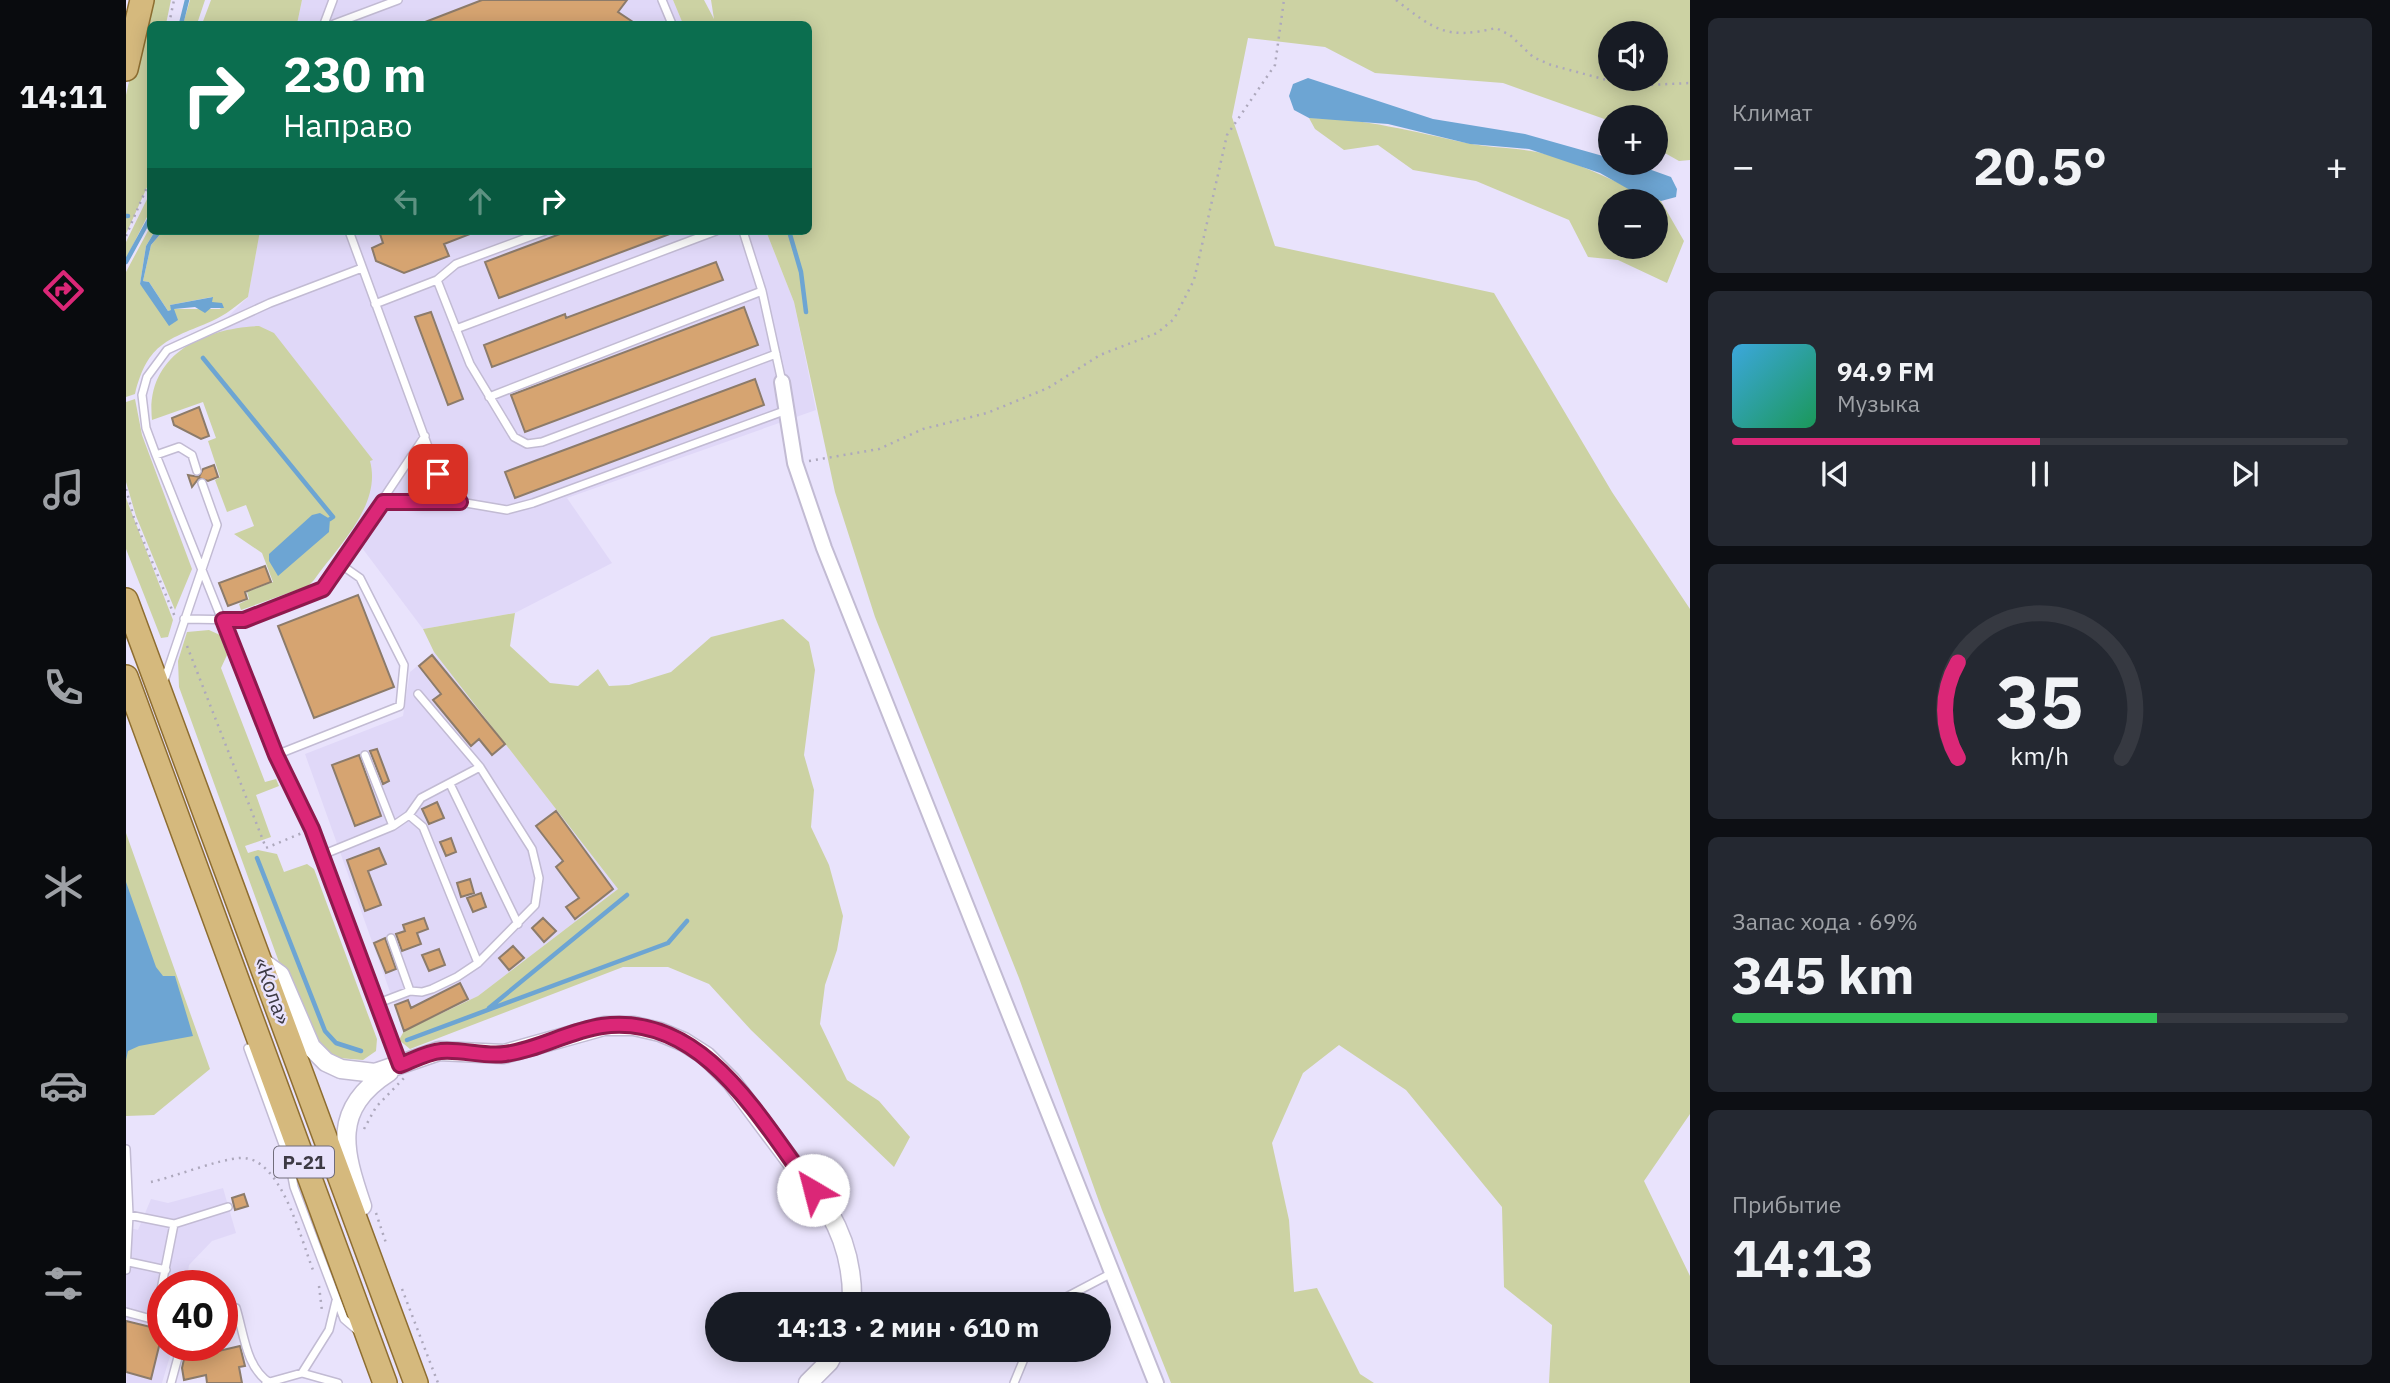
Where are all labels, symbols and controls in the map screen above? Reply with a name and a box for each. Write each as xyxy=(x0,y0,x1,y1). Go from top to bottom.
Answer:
map controls xyxy=(1598,21,1668,259)
button: sound xyxy=(1598,21,1668,91)
text: 230 m xyxy=(283,42,427,105)
icon: right xyxy=(168,49,259,140)
text: 14:11 xyxy=(19,75,107,117)
text: Климат xyxy=(1732,97,1813,127)
text: Направо xyxy=(283,104,412,146)
button: + xyxy=(1598,105,1668,175)
text: 20.5° xyxy=(1973,132,2107,199)
text: − xyxy=(1732,141,1755,190)
text: + xyxy=(2325,141,2348,190)
icon: left xyxy=(388,182,426,220)
icon: ahead xyxy=(461,182,499,220)
icon: right xyxy=(534,182,572,220)
button: − xyxy=(1598,189,1668,259)
icon: directions xyxy=(39,266,88,315)
text: 94.9 FM xyxy=(1837,354,1935,388)
text: Музыка xyxy=(1837,388,1920,418)
pin xyxy=(408,444,468,504)
icon: arrive xyxy=(419,455,457,493)
icon: previous xyxy=(1816,455,1854,493)
icon: pause xyxy=(2021,455,2059,493)
icon: next xyxy=(2226,455,2264,493)
icon: music xyxy=(39,465,88,514)
text: 35 xyxy=(1996,653,2084,748)
icon: phone xyxy=(39,663,88,712)
text: km/h xyxy=(2011,738,2069,771)
icon: climate xyxy=(39,862,88,911)
text: Запас хода · 69% xyxy=(1732,906,1918,936)
text: 345 km xyxy=(1732,941,1914,1008)
street label: «Кола» xyxy=(248,953,298,1028)
icon: car xyxy=(39,1061,88,1110)
road number: Р-21 xyxy=(274,1146,334,1178)
position arrow xyxy=(776,1153,850,1227)
text: Прибытие xyxy=(1732,1189,1841,1219)
text: 14:13 xyxy=(1732,1224,1874,1291)
icon: filters xyxy=(39,1259,88,1308)
speed limit sign: 40 xyxy=(147,1270,238,1361)
text: 14:13 · 2 мин · 610 m xyxy=(777,1310,1039,1344)

